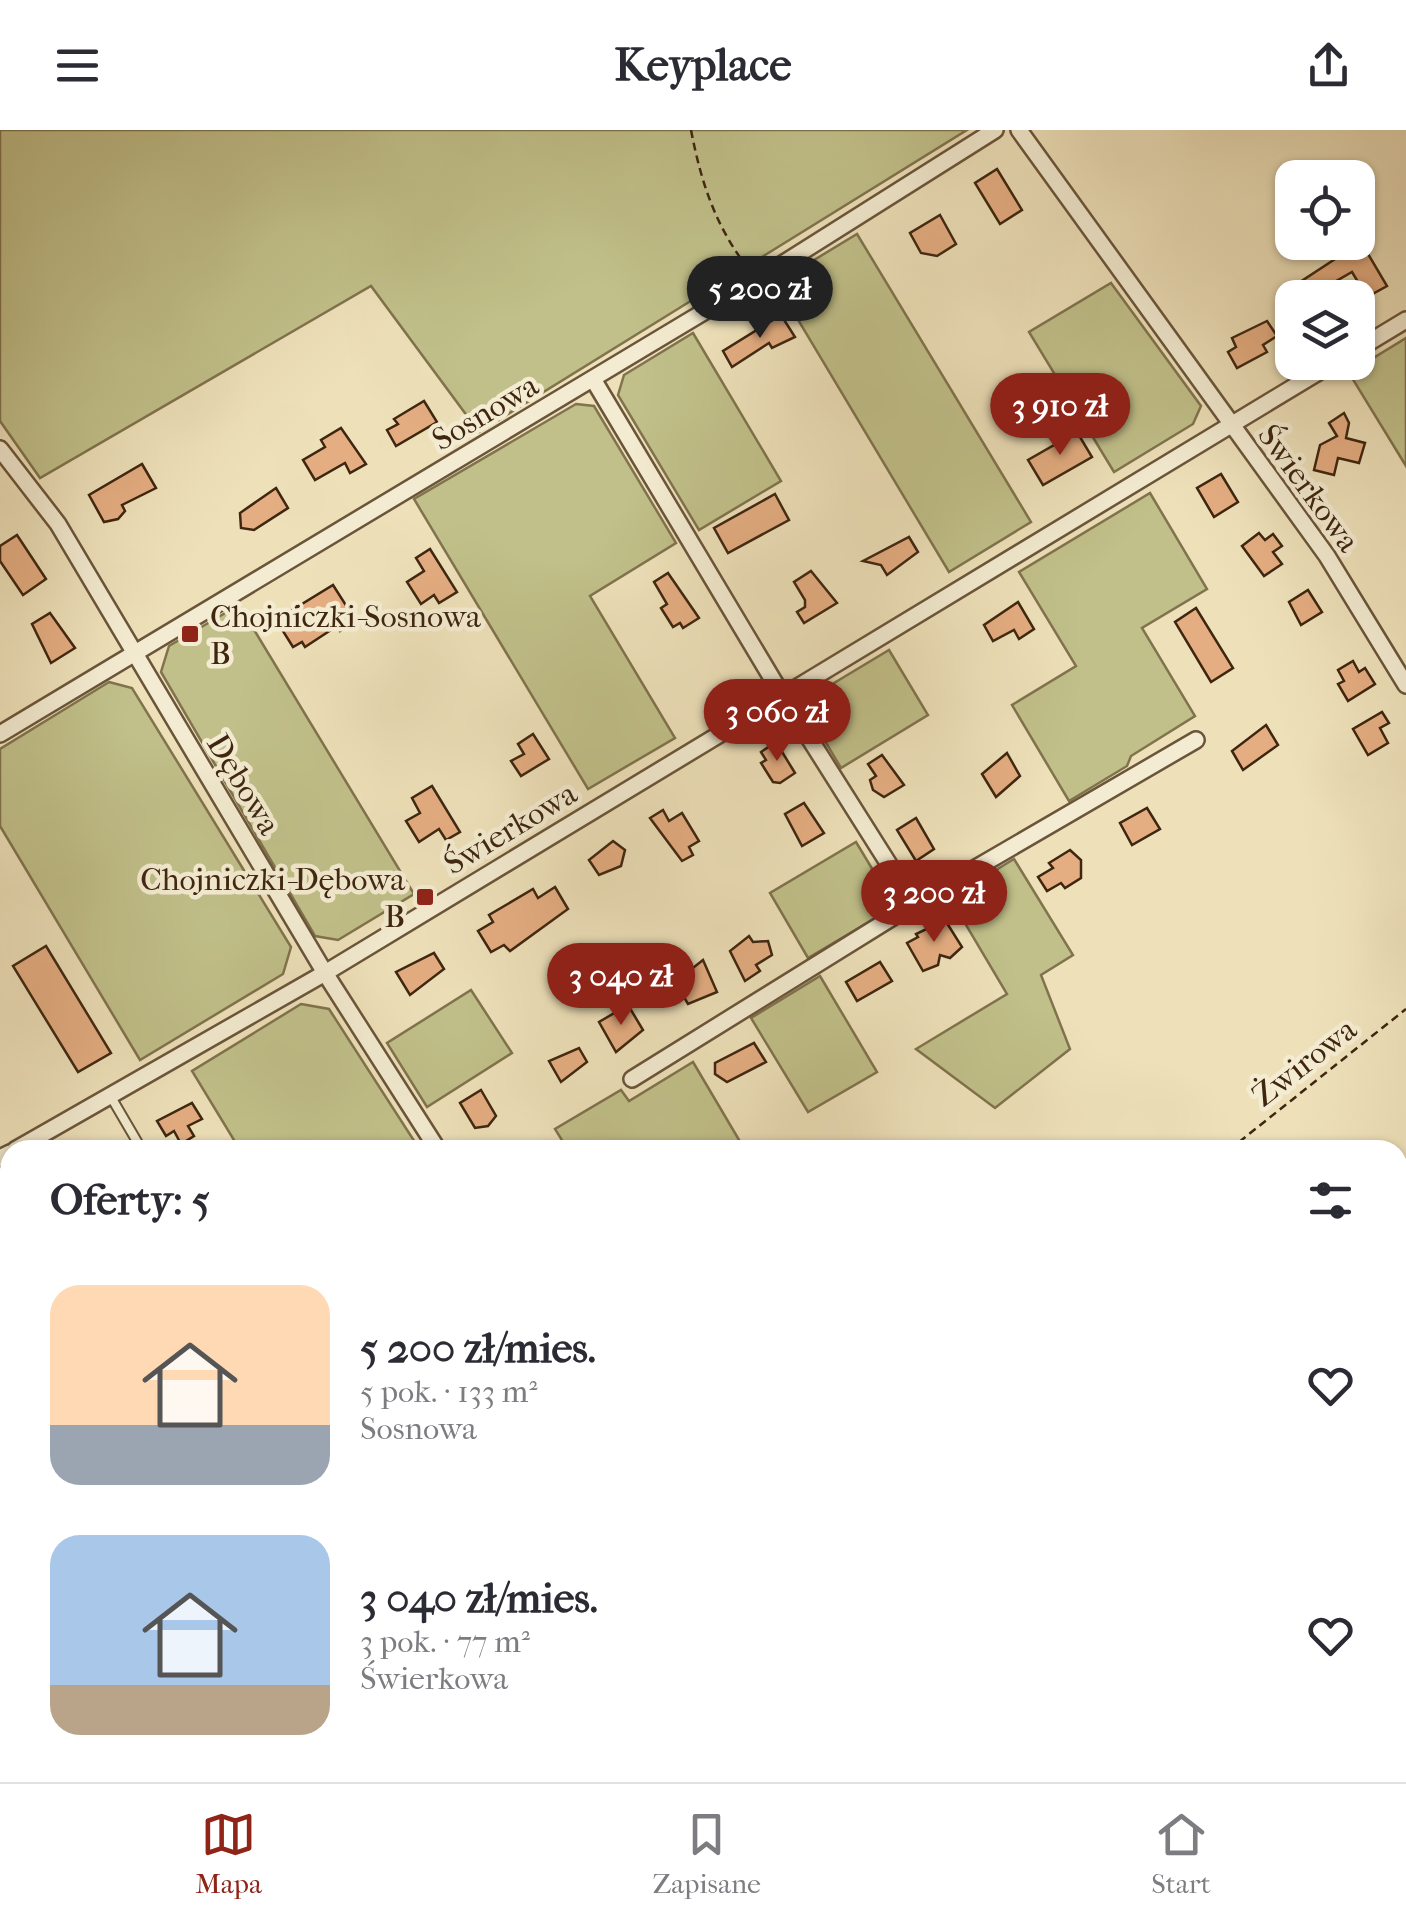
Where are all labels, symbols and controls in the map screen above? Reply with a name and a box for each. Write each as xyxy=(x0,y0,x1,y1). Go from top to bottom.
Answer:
icon: menu xyxy=(50,38,105,93)
icon: share xyxy=(1301,38,1356,93)
text: Keyplace xyxy=(615,39,791,92)
map controls xyxy=(1275,160,1375,380)
button: locate xyxy=(1275,160,1375,260)
pin: 5 200 zł xyxy=(657,256,863,341)
text: 5 200 zł xyxy=(709,270,811,307)
button: layers xyxy=(1275,280,1375,380)
street label: Sosnowa xyxy=(426,366,546,458)
pin: 3 910 zł xyxy=(957,373,1163,458)
text: 3 910 zł xyxy=(1012,387,1108,424)
street label: Świerkowa xyxy=(1250,418,1368,560)
place label: Chojniczki-Sosnowa B xyxy=(210,598,482,672)
marker: Chojniczki-Sosnowa B xyxy=(179,623,201,645)
pin: 3 060 zł xyxy=(674,679,880,764)
text: 3 060 zł xyxy=(726,693,828,730)
street label: Dębowa xyxy=(198,727,289,843)
street label: Świerkowa xyxy=(437,774,584,882)
pin: 3 200 zł xyxy=(831,860,1037,945)
place label: Chojniczki-Dębowa B xyxy=(140,861,406,935)
text: 3 200 zł xyxy=(883,874,985,911)
marker: Chojniczki-Dębowa B xyxy=(414,886,436,908)
pin: 3 040 zł xyxy=(518,943,724,1028)
text: 3 040 zł xyxy=(569,957,673,994)
street label: Żwirowa xyxy=(1245,1010,1365,1114)
icon: filters xyxy=(1303,1173,1358,1228)
text: Oferty: 5 xyxy=(50,1176,210,1225)
text: 5 200 zł/mies. xyxy=(360,1324,596,1373)
icon: home xyxy=(130,1325,250,1445)
icon: heart xyxy=(1303,1358,1358,1413)
text: 5 pok. · 133 m² xyxy=(360,1373,537,1410)
text: Sosnowa xyxy=(360,1410,477,1447)
text: 3 040 zł/mies. xyxy=(360,1574,598,1623)
icon: home xyxy=(130,1575,250,1695)
icon: heart xyxy=(1303,1608,1358,1663)
text: 3 pok. · 77 m² xyxy=(360,1623,530,1660)
text: Świerkowa xyxy=(360,1660,508,1697)
tab: Mapa xyxy=(195,1807,262,1900)
tab: Zapisane xyxy=(652,1807,761,1900)
tab: Start xyxy=(1151,1807,1211,1900)

